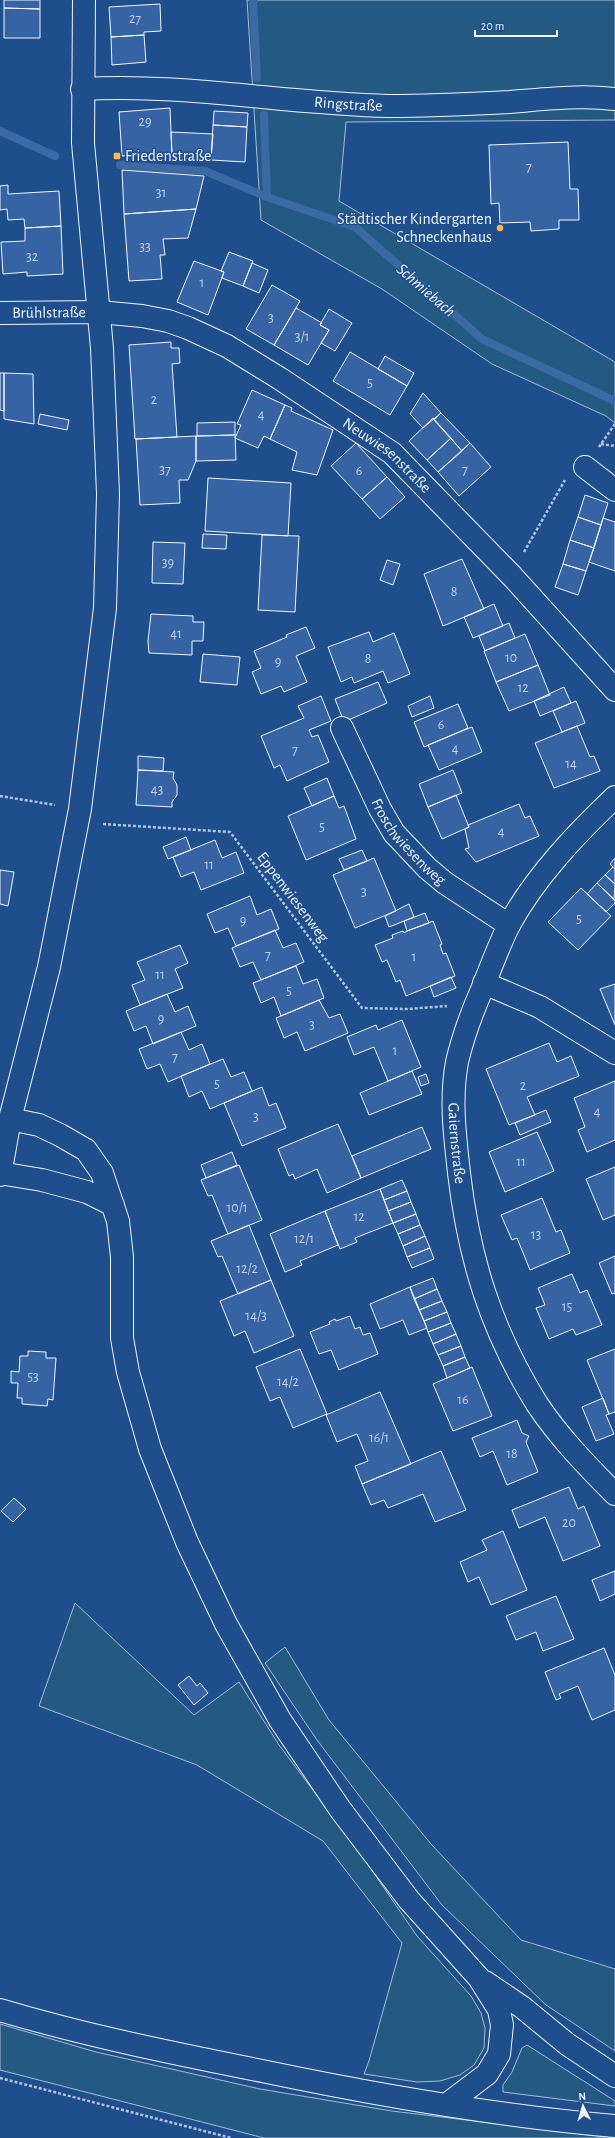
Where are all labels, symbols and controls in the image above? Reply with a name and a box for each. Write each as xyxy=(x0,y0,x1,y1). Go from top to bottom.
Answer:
house number: 27 xyxy=(129,12,141,26)
scale bar xyxy=(475,12,557,38)
text: 20 m xyxy=(481,20,504,32)
street label: Ringstraße xyxy=(314,94,383,114)
house number: 29 xyxy=(139,115,151,129)
place label: Friedenstraße xyxy=(125,148,211,164)
marker: Friedenstraße xyxy=(112,151,122,161)
house number: 7 xyxy=(526,160,532,174)
house number: 31 xyxy=(156,186,166,200)
place label: Städtischer Kindergarten Schneckenhaus xyxy=(337,211,492,245)
marker: Städtischer Kindergarten Schneckenhaus xyxy=(495,223,505,233)
house number: 33 xyxy=(139,240,151,254)
house number: 32 xyxy=(26,250,38,264)
water label: Schmiebach xyxy=(393,260,459,320)
house number: 1 xyxy=(200,276,204,290)
street label: Brühlstraße xyxy=(12,304,86,321)
house number: 3 xyxy=(268,311,274,325)
house number: 3/1 xyxy=(295,330,309,344)
house number: 5 xyxy=(367,376,373,390)
house number: 2 xyxy=(151,393,157,407)
house number: 4 xyxy=(258,408,265,422)
street label: Neuwiesenstraße xyxy=(340,415,434,496)
house number: 37 xyxy=(159,463,171,477)
house number: 7 xyxy=(462,463,468,477)
house number: 6 xyxy=(356,464,362,478)
house number: 39 xyxy=(162,556,174,570)
house number: 8 xyxy=(451,585,457,599)
house number: 41 xyxy=(170,627,182,641)
house number: 10 xyxy=(505,651,517,665)
house number: 8 xyxy=(365,652,371,666)
house number: 9 xyxy=(275,655,281,669)
house number: 12 xyxy=(517,681,529,695)
house number: 6 xyxy=(438,718,444,732)
house number: 4 xyxy=(452,742,459,756)
house number: 7 xyxy=(292,743,298,757)
house number: 14 xyxy=(565,757,577,771)
house number: 43 xyxy=(151,783,163,797)
street label: Froschwiesenweg xyxy=(368,796,449,888)
house number: 5 xyxy=(319,820,325,834)
house number: 4 xyxy=(498,825,505,839)
street label: Eppenwiesenweg xyxy=(254,849,332,945)
house number: 11 xyxy=(204,858,214,872)
house number: 3 xyxy=(361,885,367,899)
house number: 5 xyxy=(576,912,582,926)
house number: 9 xyxy=(240,914,246,928)
house number: 7 xyxy=(265,948,271,962)
house number: 1 xyxy=(412,950,416,964)
house number: 11 xyxy=(155,968,165,982)
house number: 5 xyxy=(286,984,292,998)
house number: 9 xyxy=(158,1012,164,1026)
house number: 3 xyxy=(309,1018,315,1032)
house number: 1 xyxy=(393,1044,397,1058)
house number: 7 xyxy=(172,1050,178,1064)
house number: 5 xyxy=(214,1077,220,1091)
house number: 2 xyxy=(520,1079,526,1093)
street label: Gaiernstraße xyxy=(445,1102,468,1185)
house number: 4 xyxy=(594,1105,601,1119)
house number: 3 xyxy=(253,1110,259,1124)
house number: 11 xyxy=(516,1155,526,1169)
house number: 10/1 xyxy=(226,1201,248,1215)
house number: 12 xyxy=(353,1210,365,1224)
house number: 13 xyxy=(531,1228,542,1242)
house number: 12/1 xyxy=(294,1232,314,1246)
house number: 12/2 xyxy=(236,1262,258,1276)
house number: 15 xyxy=(562,1300,572,1314)
house number: 14/3 xyxy=(245,1309,267,1323)
house number: 53 xyxy=(27,1370,39,1384)
house number: 14/2 xyxy=(277,1375,299,1389)
house number: 16 xyxy=(457,1393,469,1407)
house number: 16/1 xyxy=(369,1431,389,1445)
house number: 18 xyxy=(506,1447,518,1461)
house number: 20 xyxy=(562,1516,576,1530)
north arrow xyxy=(563,2086,603,2126)
text: N xyxy=(578,2091,586,2102)

